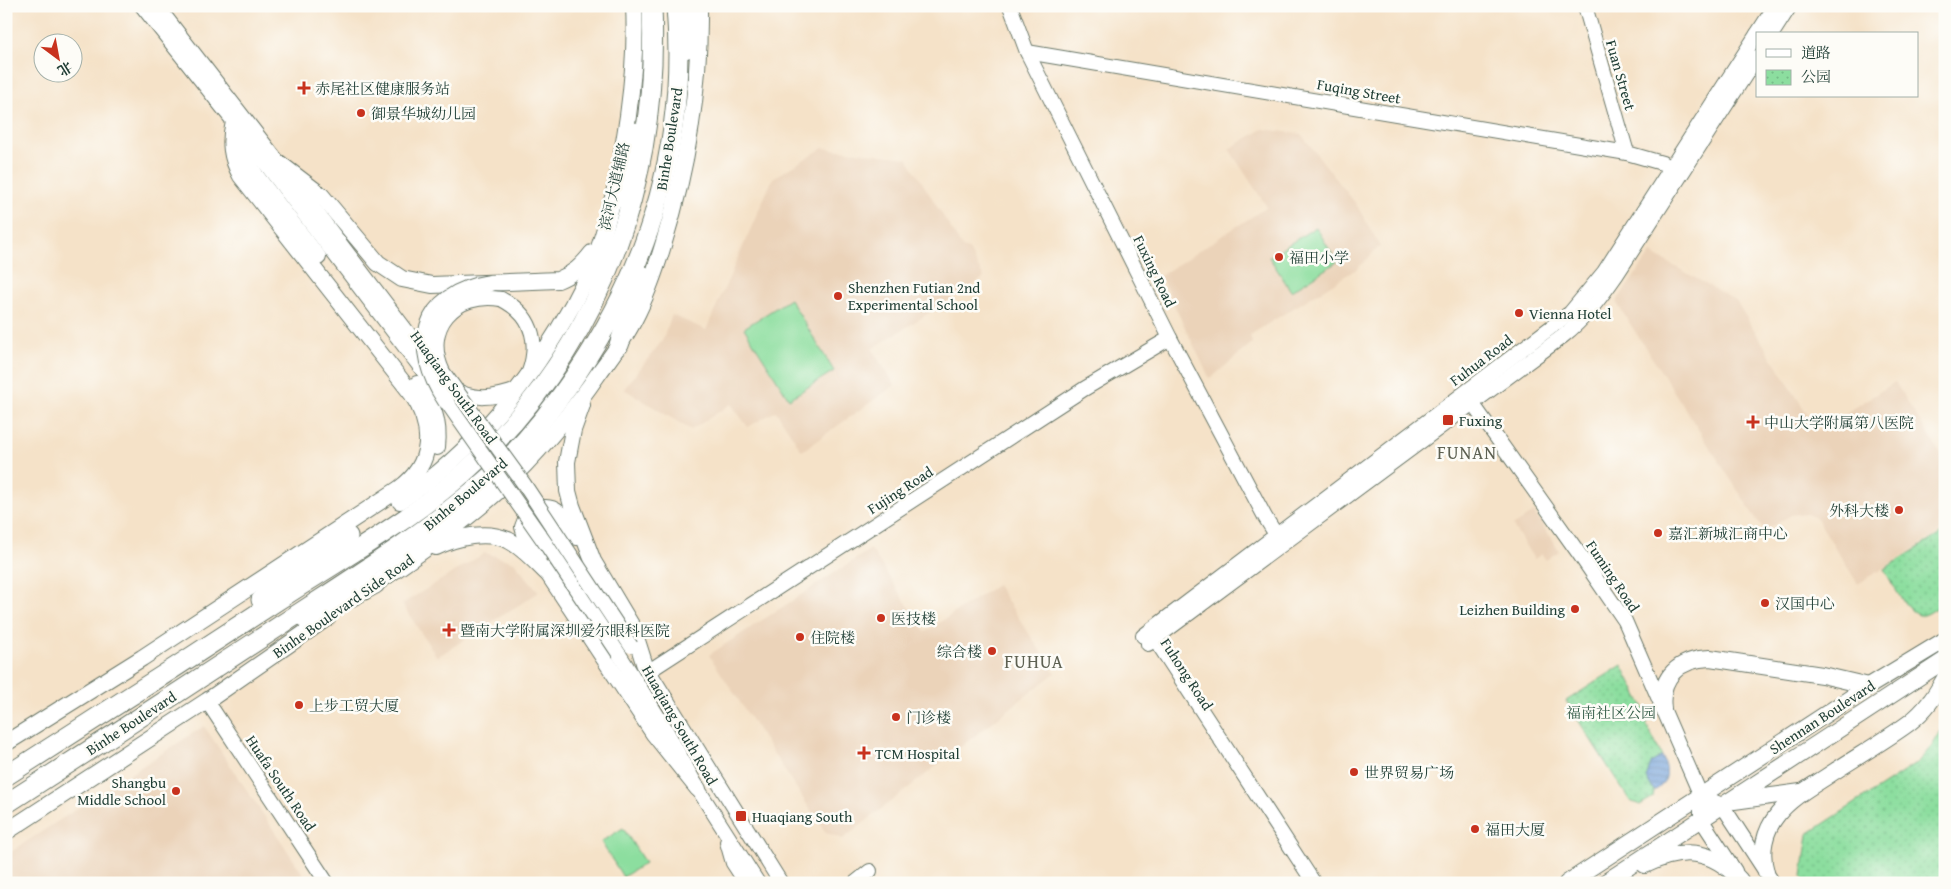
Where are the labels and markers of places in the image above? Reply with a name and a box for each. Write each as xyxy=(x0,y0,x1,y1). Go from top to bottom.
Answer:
place label: 赤尾社区健康服务站 xyxy=(315,78,450,99)
marker: 赤尾社区健康服务站 xyxy=(297,81,311,95)
place label: 御景华城幼儿园 xyxy=(371,103,476,124)
marker: 御景华城幼儿园 xyxy=(355,107,367,119)
place label: 福田小学 xyxy=(1289,247,1349,268)
marker: 福田小学 xyxy=(1273,251,1285,263)
place label: Shenzhen Futian 2nd Experimental School xyxy=(848,277,980,315)
marker: Shenzhen Futian 2nd Experimental School xyxy=(832,290,844,302)
place label: Vienna Hotel xyxy=(1529,303,1611,324)
marker: Vienna Hotel xyxy=(1513,307,1525,319)
place label: Fuxing xyxy=(1459,410,1503,431)
place label: 中山大学附属第八医院 xyxy=(1764,412,1914,433)
marker: Fuxing xyxy=(1441,413,1455,427)
marker: 中山大学附属第八医院 xyxy=(1746,415,1760,429)
place label: 外科大楼 xyxy=(1829,500,1889,521)
marker: 外科大楼 xyxy=(1893,504,1905,516)
place label: 嘉汇新城汇商中心 xyxy=(1668,523,1788,544)
marker: 嘉汇新城汇商中心 xyxy=(1652,527,1664,539)
place label: 汉国中心 xyxy=(1775,593,1835,614)
marker: 汉国中心 xyxy=(1759,597,1771,609)
place label: Leizhen Building xyxy=(1460,599,1566,620)
marker: Leizhen Building xyxy=(1569,603,1581,615)
place label: 医技楼 xyxy=(891,608,936,629)
marker: 医技楼 xyxy=(875,612,887,624)
place label: 暨南大学附属深圳爱尔眼科医院 xyxy=(460,620,670,641)
marker: 暨南大学附属深圳爱尔眼科医院 xyxy=(442,623,456,637)
place label: 住院楼 xyxy=(810,627,855,648)
marker: 住院楼 xyxy=(794,631,806,643)
place label: 综合楼 xyxy=(937,641,982,662)
marker: 综合楼 xyxy=(986,645,998,657)
place label: 上步工贸大厦 xyxy=(309,695,399,716)
marker: 上步工贸大厦 xyxy=(293,699,305,711)
place label: 门诊楼 xyxy=(906,707,951,728)
marker: 门诊楼 xyxy=(890,711,902,723)
place label: TCM Hospital xyxy=(875,743,960,764)
marker: TCM Hospital xyxy=(857,746,871,760)
place label: 世界贸易广场 xyxy=(1364,762,1454,783)
marker: 世界贸易广场 xyxy=(1348,766,1360,778)
place label: Shangbu Middle School xyxy=(77,772,167,810)
marker: Shangbu Middle School xyxy=(170,785,182,797)
place label: Huaqiang South xyxy=(752,806,853,827)
marker: Huaqiang South xyxy=(734,809,748,823)
place label: 福田大厦 xyxy=(1485,819,1545,840)
marker: 福田大厦 xyxy=(1469,823,1481,835)

